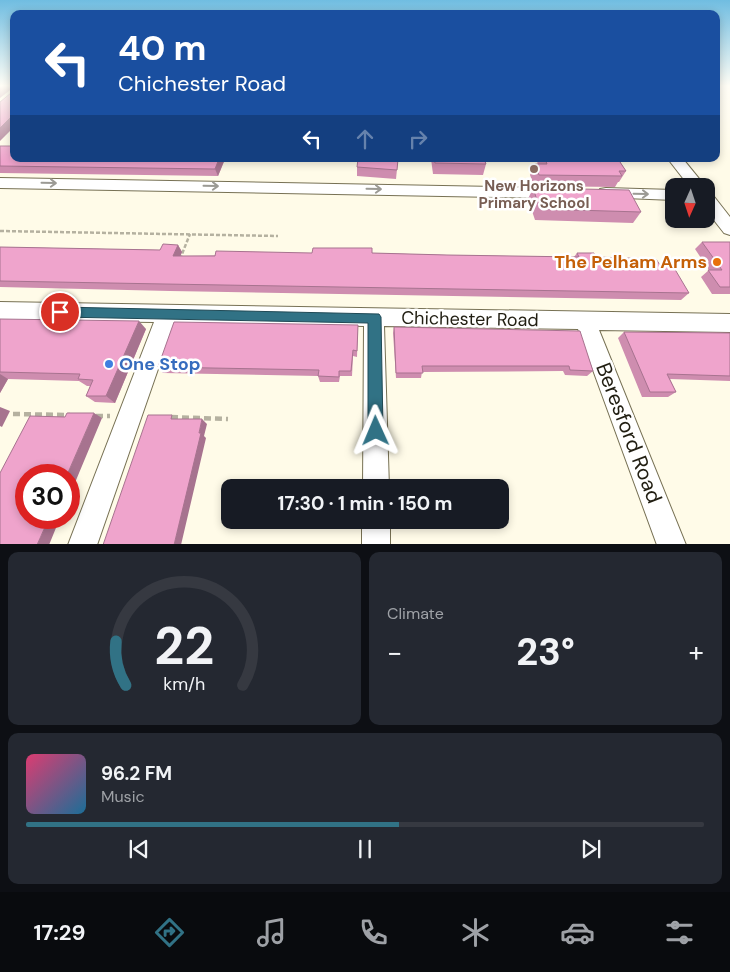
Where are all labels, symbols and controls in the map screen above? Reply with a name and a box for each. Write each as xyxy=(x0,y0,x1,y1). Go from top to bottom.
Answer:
text: 40 m xyxy=(118,25,207,71)
icon: left xyxy=(35,30,100,95)
text: Chichester Road xyxy=(118,69,286,98)
icon: left xyxy=(298,125,326,153)
icon: ahead xyxy=(351,125,379,153)
icon: right xyxy=(404,125,432,153)
marker: New Horizons Primary School xyxy=(528,163,540,175)
place label: New Horizons Primary School xyxy=(479,176,589,213)
north arrow xyxy=(665,178,715,228)
map controls xyxy=(665,178,715,228)
one-way arrow xyxy=(40,179,56,188)
one-way arrow xyxy=(203,182,219,191)
one-way arrow xyxy=(365,184,381,194)
one-way arrow xyxy=(632,189,649,199)
place label: The Pelham Arms xyxy=(554,250,707,274)
marker: The Pelham Arms xyxy=(711,256,723,268)
pin xyxy=(39,291,81,333)
icon: arrive xyxy=(46,298,74,326)
street label: Chichester Road xyxy=(401,306,539,332)
place label: One Stop xyxy=(119,352,201,376)
marker: One Stop xyxy=(103,358,115,370)
street label: Beresford Road xyxy=(589,359,669,507)
position arrow xyxy=(349,404,401,456)
speed limit sign: 30 xyxy=(15,464,80,529)
text: 17:30 · 1 min · 150 m xyxy=(278,491,452,516)
text: Climate xyxy=(387,603,444,624)
text: 22 xyxy=(154,612,215,680)
text: 23° xyxy=(516,627,575,677)
text: − xyxy=(387,634,402,671)
text: + xyxy=(689,634,704,671)
text: km/h xyxy=(163,672,206,696)
text: 96.2 FM xyxy=(101,761,172,786)
text: Music xyxy=(101,786,145,807)
icon: previous xyxy=(125,835,153,863)
icon: pause xyxy=(351,835,379,863)
icon: next xyxy=(577,835,605,863)
icon: directions xyxy=(152,915,187,950)
icon: music xyxy=(254,915,289,950)
icon: phone xyxy=(356,915,391,950)
icon: climate xyxy=(458,915,493,950)
icon: car xyxy=(560,915,595,950)
icon: filters xyxy=(662,915,697,950)
text: 17:29 xyxy=(33,918,85,947)

